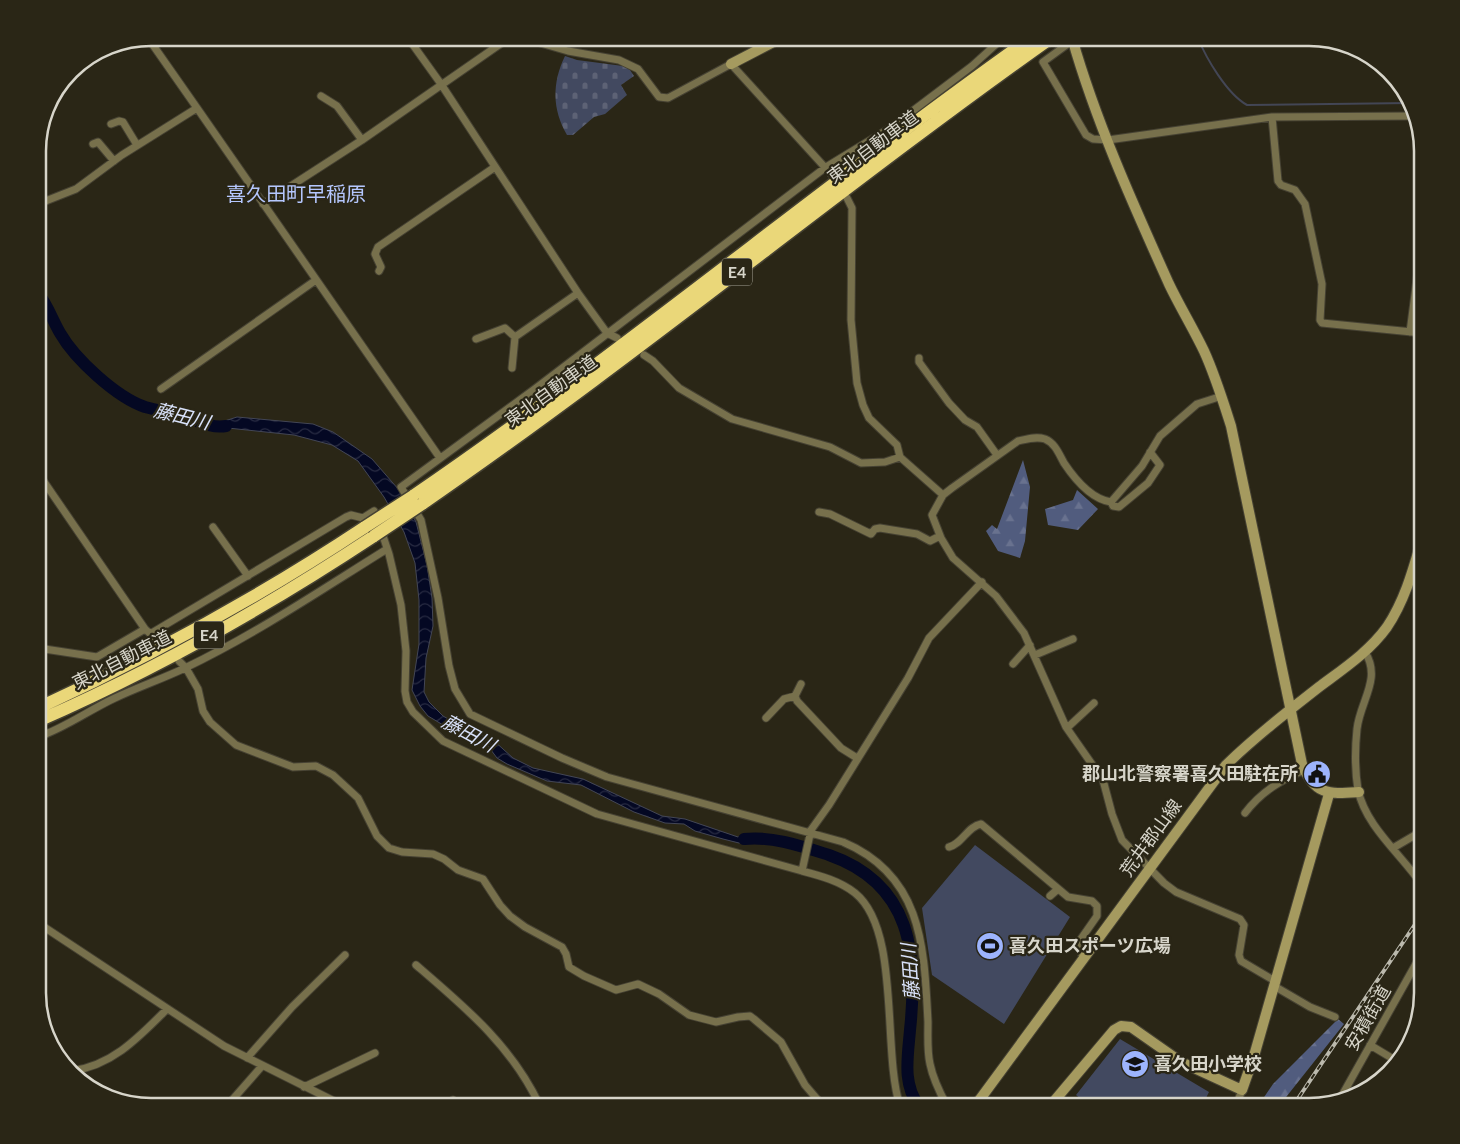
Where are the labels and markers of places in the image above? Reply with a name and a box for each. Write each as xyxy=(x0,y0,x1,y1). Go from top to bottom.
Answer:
public building icon: 郡山北警察署喜久田駐在所 xyxy=(1302,759,1332,789)
place label: 郡山北警察署喜久田駐在所 xyxy=(1082,762,1298,784)
sports icon: 喜久田スポーツ広場 xyxy=(975,931,1005,961)
place label: 喜久田スポーツ広場 xyxy=(1009,934,1171,956)
school or university icon: 喜久田小学校 xyxy=(1120,1049,1150,1079)
place label: 喜久田小学校 xyxy=(1154,1052,1262,1074)

